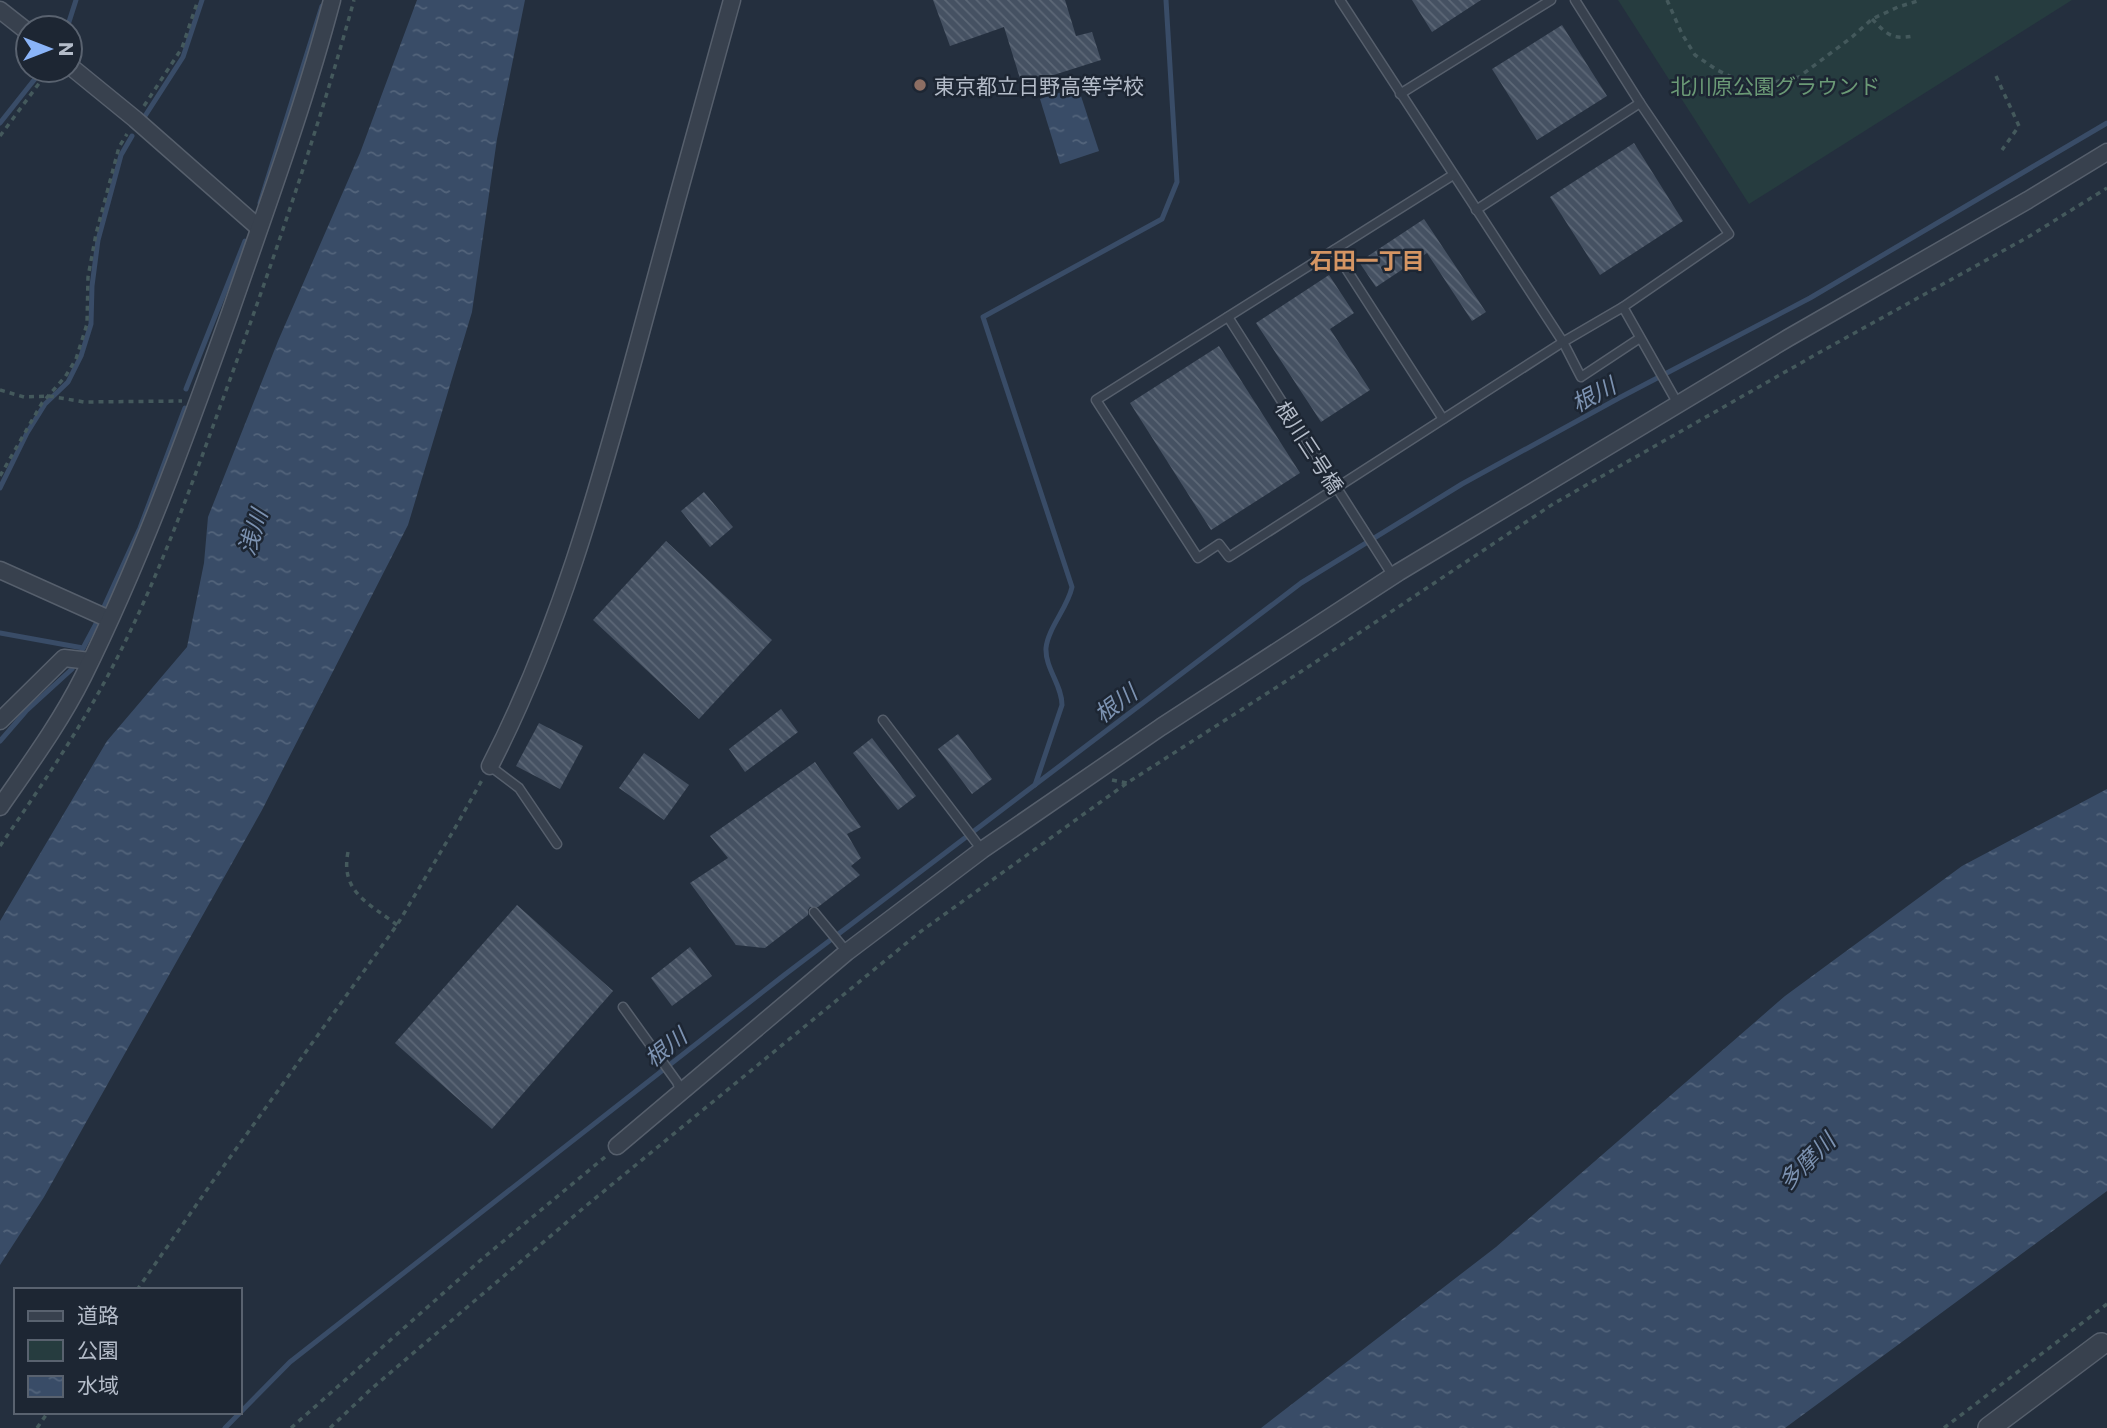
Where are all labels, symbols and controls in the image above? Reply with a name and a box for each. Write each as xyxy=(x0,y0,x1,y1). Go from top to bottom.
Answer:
north arrow xyxy=(14,14,84,84)
text: N xyxy=(55,42,78,56)
place label: 東京都立日野高等学校 xyxy=(934,73,1144,98)
park label: 北川原公園グラウンド xyxy=(1670,73,1880,98)
marker: 東京都立日野高等学校 xyxy=(912,77,928,93)
district label: 石田一丁目 xyxy=(1310,246,1425,274)
water label: 根川 xyxy=(1566,369,1623,417)
street label: 根川三号橋 xyxy=(1271,396,1349,498)
water label: 浅川 xyxy=(232,503,273,558)
water label: 根川 xyxy=(1088,676,1144,728)
water label: 根川 xyxy=(638,1020,694,1072)
water label: 多摩川 xyxy=(1772,1125,1842,1195)
legend xyxy=(14,1288,242,1414)
text: 道路 xyxy=(77,1302,119,1327)
text: 公園 xyxy=(77,1337,119,1362)
text: 水域 xyxy=(77,1372,119,1397)

